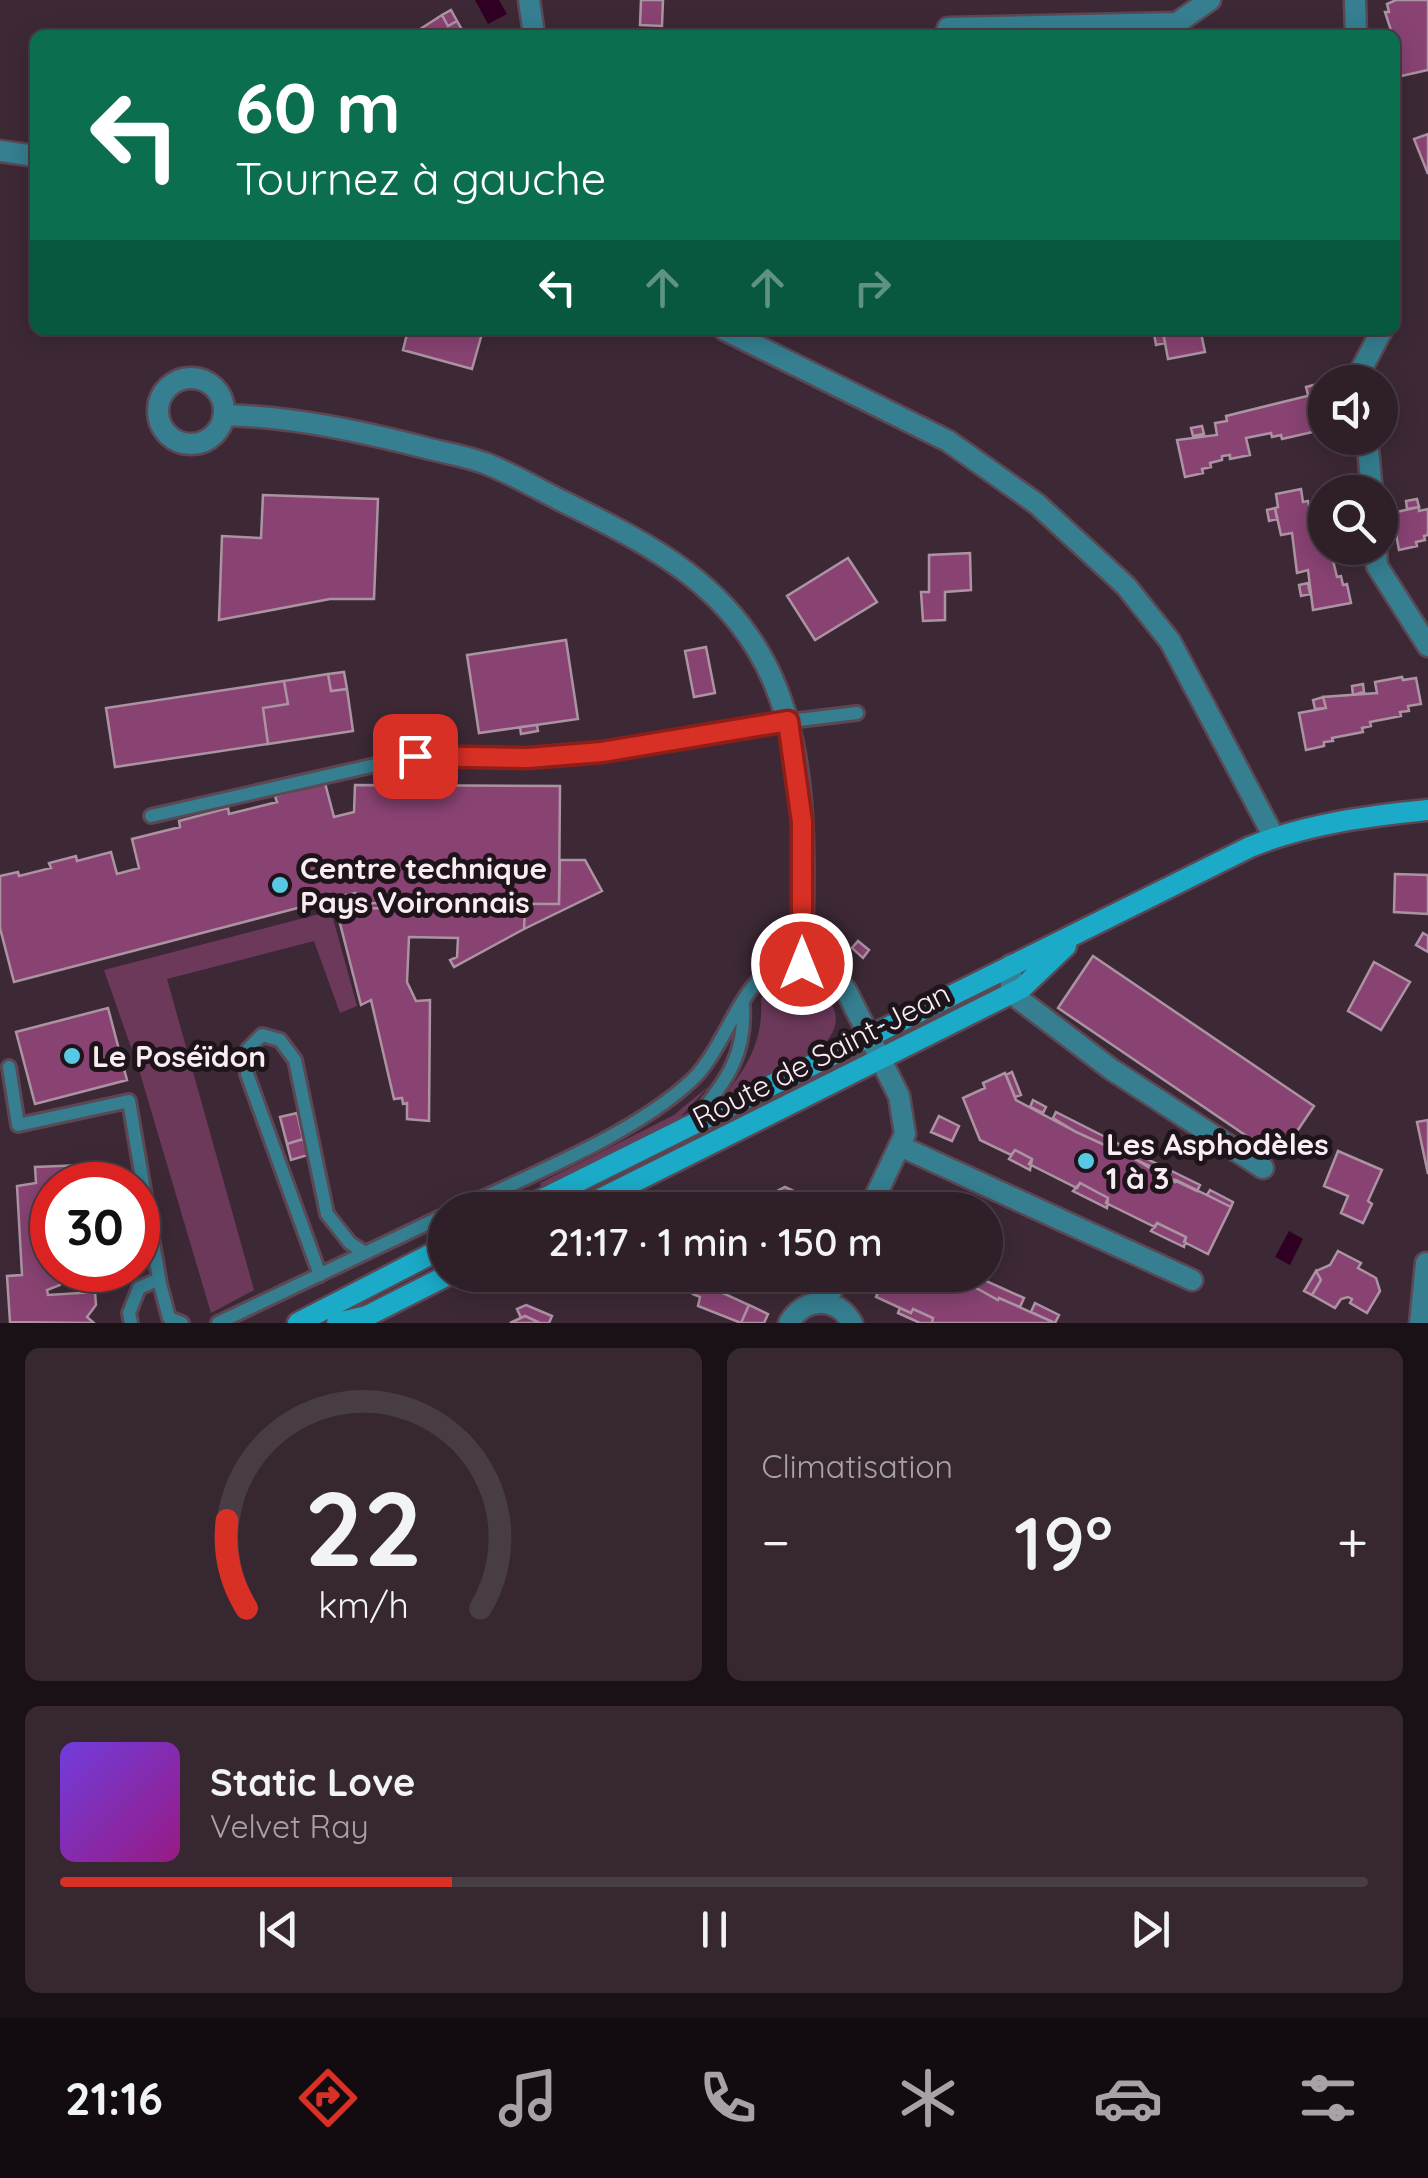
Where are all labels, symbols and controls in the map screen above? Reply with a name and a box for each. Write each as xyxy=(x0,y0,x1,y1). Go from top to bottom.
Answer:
text: 60 m xyxy=(235,63,401,151)
icon: left xyxy=(70,70,200,200)
text: Tournez à gauche xyxy=(235,150,606,206)
icon: left xyxy=(530,260,585,315)
icon: ahead xyxy=(635,260,690,315)
icon: ahead xyxy=(740,260,795,315)
icon: right xyxy=(845,260,900,315)
map controls xyxy=(1308,365,1398,565)
button: sound xyxy=(1308,365,1398,455)
button: search xyxy=(1308,475,1398,565)
pin xyxy=(373,714,458,799)
icon: arrive xyxy=(388,729,443,784)
place label: Centre technique Pays Voironnais xyxy=(300,849,547,921)
marker: Centre technique Pays Voironnais xyxy=(269,874,291,896)
position arrow xyxy=(750,912,854,1016)
street label: Route de Saint-Jean xyxy=(686,974,956,1136)
place label: Le Poséïdon xyxy=(92,1037,266,1075)
marker: Le Poséïdon xyxy=(61,1045,83,1067)
place label: Les Asphodèles 1 à 3 xyxy=(1106,1125,1329,1197)
marker: Les Asphodèles 1 à 3 xyxy=(1075,1150,1097,1172)
speed limit sign: 30 xyxy=(30,1162,160,1292)
text: 21:17 · 1 min · 150 m xyxy=(548,1218,883,1266)
text: Climatisation xyxy=(762,1446,953,1486)
text: 22 xyxy=(304,1462,422,1592)
text: 19° xyxy=(1014,1495,1113,1589)
text: − xyxy=(762,1507,790,1576)
text: + xyxy=(1337,1507,1368,1576)
text: km/h xyxy=(318,1582,409,1627)
text: Static Love xyxy=(210,1758,415,1806)
text: Velvet Ray xyxy=(210,1806,369,1846)
icon: previous xyxy=(251,1902,306,1957)
icon: pause xyxy=(687,1902,742,1957)
icon: next xyxy=(1123,1902,1178,1957)
icon: directions xyxy=(293,2063,363,2133)
icon: music xyxy=(493,2063,563,2133)
icon: phone xyxy=(693,2063,763,2133)
icon: climate xyxy=(893,2063,963,2133)
icon: car xyxy=(1093,2063,1163,2133)
icon: filters xyxy=(1293,2063,1363,2133)
text: 21:16 xyxy=(65,2070,163,2126)

